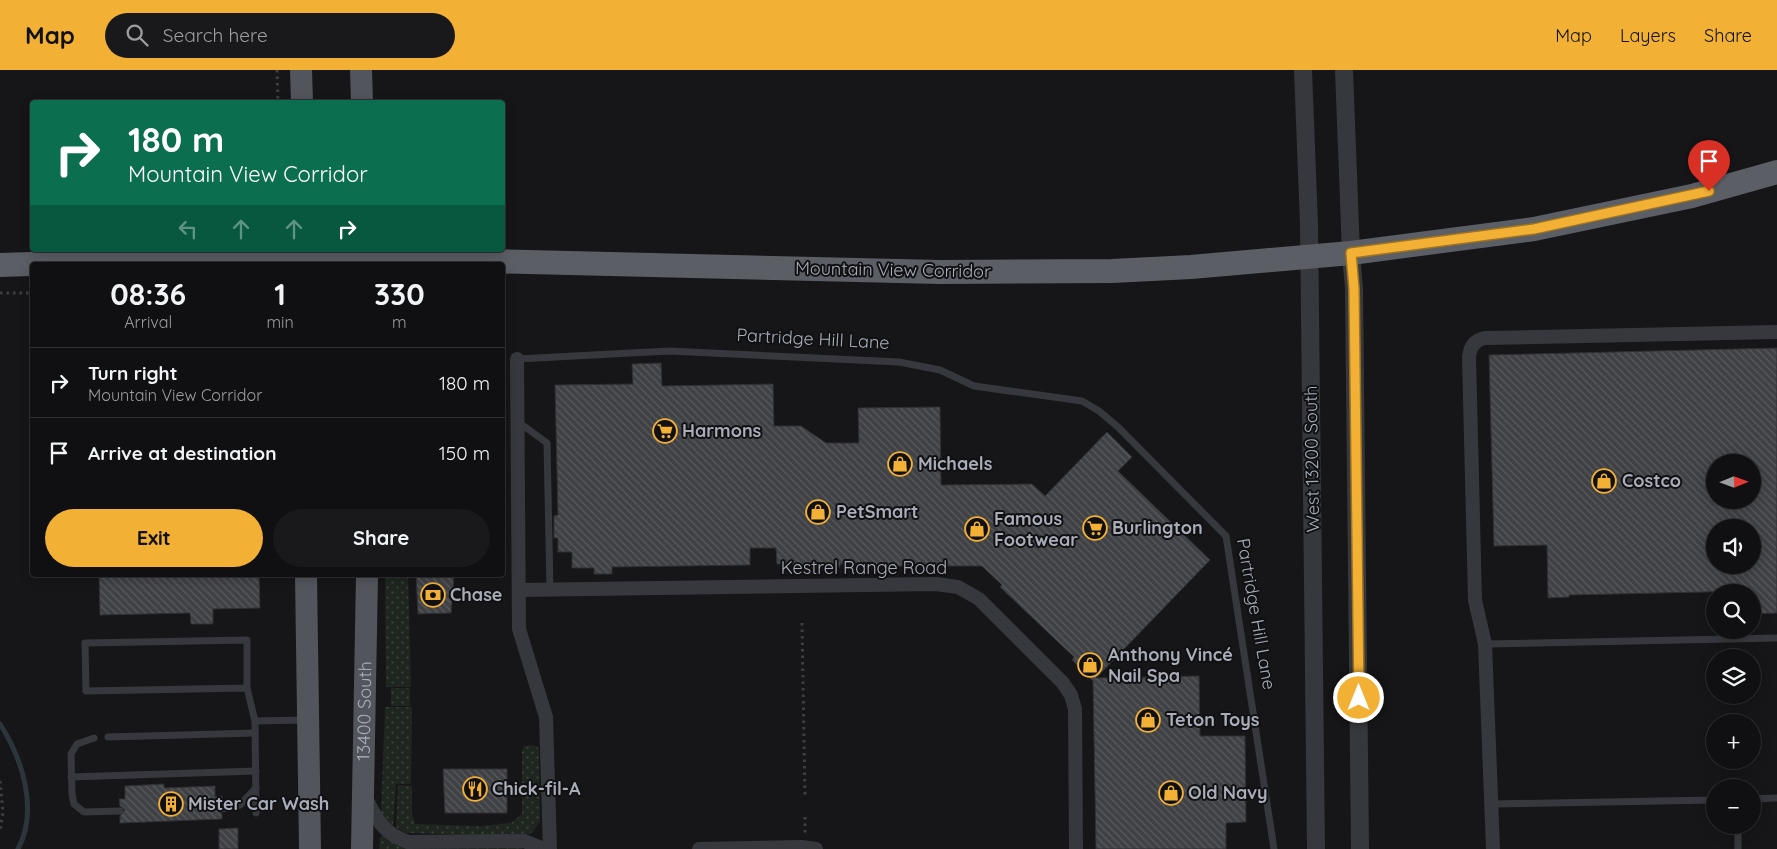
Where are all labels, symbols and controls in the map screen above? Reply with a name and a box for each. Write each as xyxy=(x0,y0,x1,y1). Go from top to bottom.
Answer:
search box xyxy=(105,13,455,58)
text: Map xyxy=(25,20,75,50)
icon: search xyxy=(123,21,151,49)
text: Search here xyxy=(163,23,268,47)
text: Map xyxy=(1555,24,1592,47)
text: Layers xyxy=(1620,24,1676,47)
text: Share xyxy=(1704,24,1752,47)
text: 180 m xyxy=(128,117,224,161)
icon: right xyxy=(45,120,110,185)
pin xyxy=(1688,140,1730,191)
icon: arrive xyxy=(1695,147,1723,175)
text: Mountain View Corridor xyxy=(128,160,368,188)
icon: left xyxy=(174,215,202,243)
icon: ahead xyxy=(227,215,255,243)
icon: ahead xyxy=(280,215,308,243)
icon: right xyxy=(333,215,361,243)
street label: Mountain View Corridor xyxy=(795,256,991,283)
text: 08:36 xyxy=(110,275,186,313)
text: 1 xyxy=(274,275,286,313)
text: 330 xyxy=(374,275,425,313)
text: Arrival xyxy=(124,312,172,332)
text: min xyxy=(266,312,294,332)
text: m xyxy=(392,312,407,332)
street label: Partridge Hill Lane xyxy=(736,323,890,354)
text: Turn right xyxy=(88,361,177,385)
icon: right xyxy=(45,369,73,397)
text: 180 m xyxy=(439,371,490,395)
text: Mountain View Corridor xyxy=(88,385,262,405)
street label: West 13200 South xyxy=(1299,385,1324,533)
supermarket icon: Harmons xyxy=(652,418,678,444)
place label: Harmons xyxy=(682,419,762,442)
icon: arrive xyxy=(45,439,73,467)
text: Arrive at destination xyxy=(88,441,277,465)
text: 150 m xyxy=(439,441,490,465)
shop icon: Michaels xyxy=(887,451,913,477)
place label: Michaels xyxy=(918,452,993,475)
north arrow xyxy=(1706,454,1761,509)
map controls xyxy=(1706,454,1761,834)
shop icon: Costco xyxy=(1591,468,1617,494)
place label: Costco xyxy=(1622,469,1681,492)
shop icon: PetSmart xyxy=(805,499,831,525)
place label: PetSmart xyxy=(836,500,918,523)
place label: Famous Footwear xyxy=(994,507,1078,551)
button: Exit xyxy=(45,509,263,567)
button: Share xyxy=(273,509,490,567)
supermarket icon: Burlington xyxy=(1082,515,1108,541)
shop icon: Famous Footwear xyxy=(964,516,990,542)
place label: Burlington xyxy=(1112,516,1203,539)
button: sound xyxy=(1706,519,1761,574)
street label: Partridge Hill Lane xyxy=(1232,536,1281,691)
street label: Kestrel Range Road xyxy=(781,556,947,579)
bank icon: Chase xyxy=(420,582,446,608)
place label: Chase xyxy=(450,583,502,606)
button: search xyxy=(1706,584,1761,639)
place label: Anthony Vincé Nail Spa xyxy=(1108,643,1233,687)
button: layers xyxy=(1706,649,1761,704)
shop icon: Anthony Vincé Nail Spa xyxy=(1077,652,1103,678)
street label: 13400 South xyxy=(352,661,376,761)
position arrow xyxy=(1332,671,1384,723)
shop icon: Teton Toys xyxy=(1135,707,1161,733)
place label: Teton Toys xyxy=(1166,708,1260,731)
button: + xyxy=(1706,714,1761,769)
restaurant icon: Chick-fil-A xyxy=(462,776,488,802)
place label: Chick-fil-A xyxy=(492,777,581,800)
button: − xyxy=(1706,779,1761,834)
shop icon: Old Navy xyxy=(1158,780,1184,806)
place label: Old Navy xyxy=(1188,781,1268,804)
building icon: Mister Car Wash xyxy=(158,791,184,817)
place label: Mister Car Wash xyxy=(188,792,329,815)

